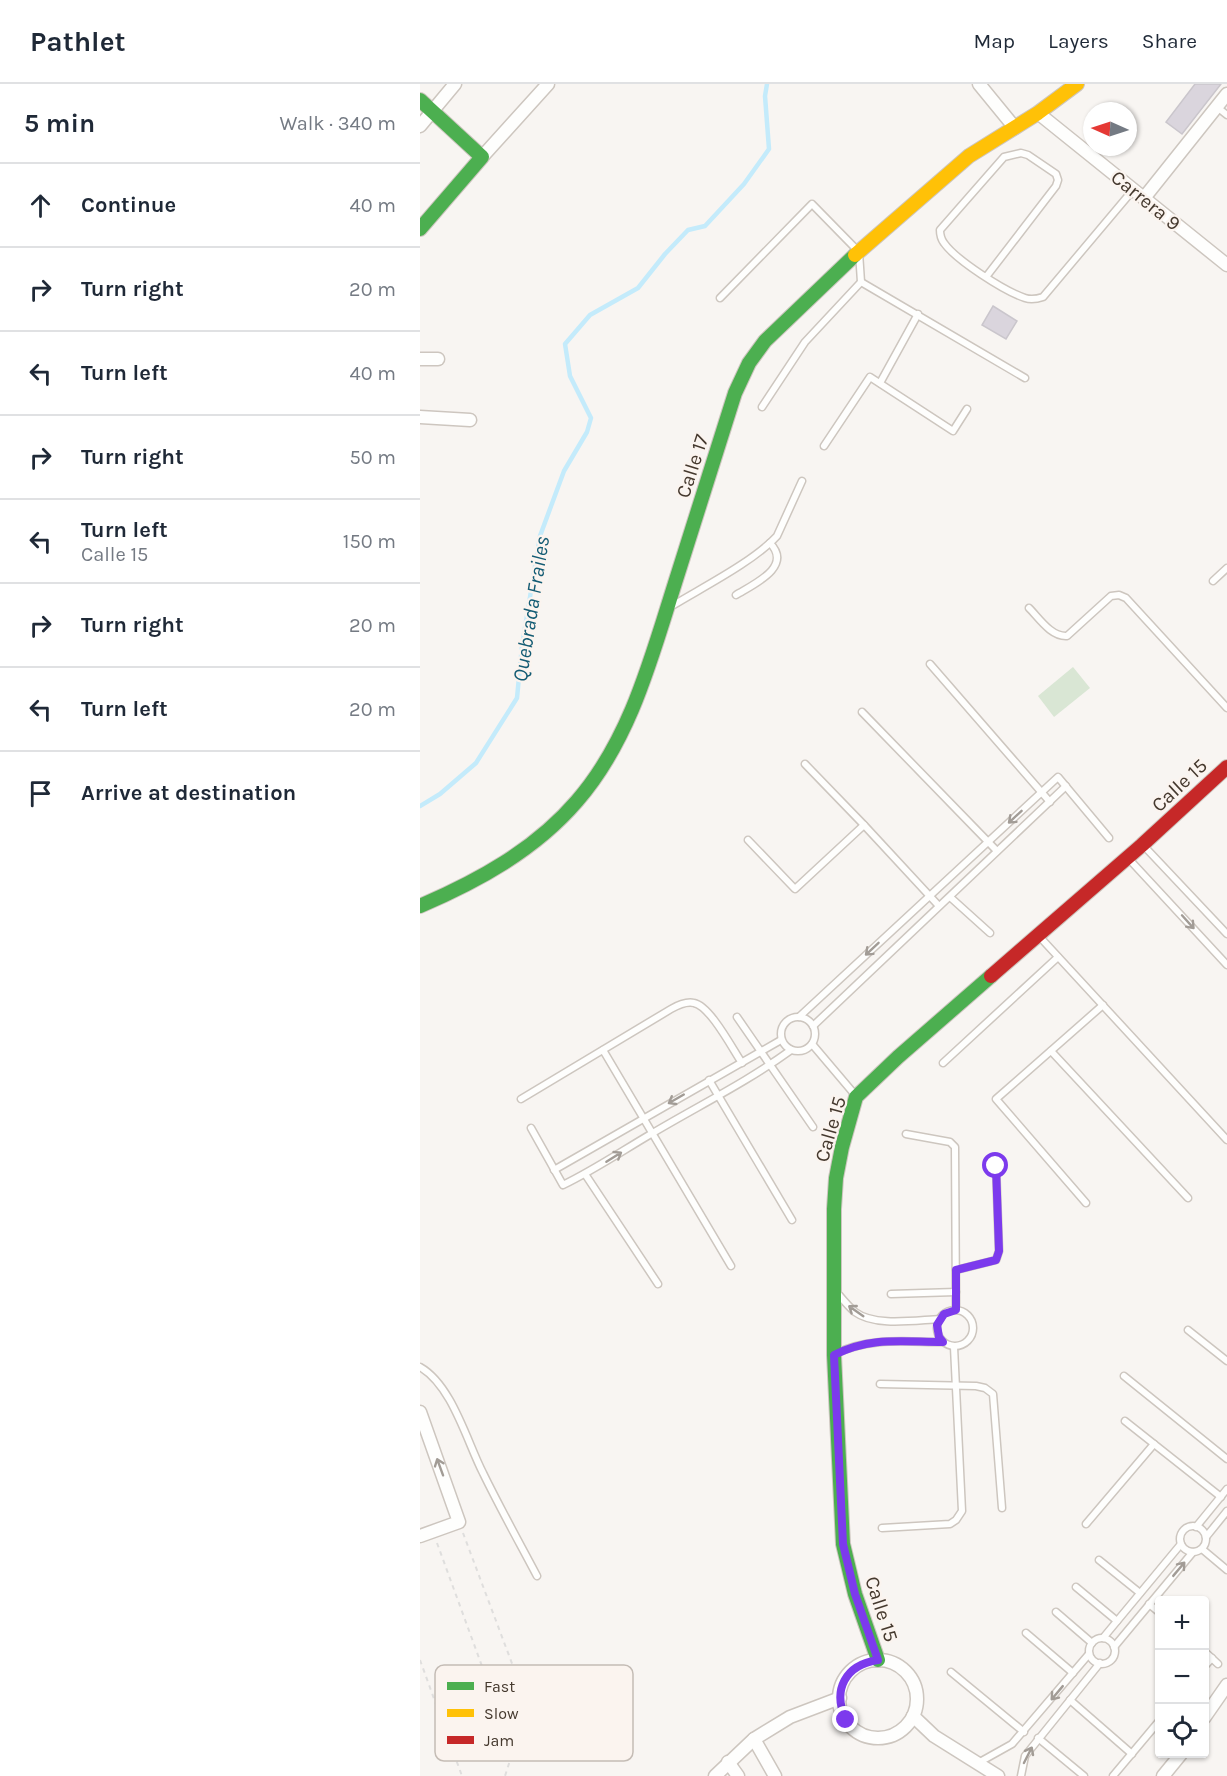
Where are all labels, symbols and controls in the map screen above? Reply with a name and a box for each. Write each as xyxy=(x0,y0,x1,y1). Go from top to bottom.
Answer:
text: Pathlet xyxy=(30,25,126,58)
text: Map xyxy=(973,29,1015,53)
text: Layers xyxy=(1048,29,1109,53)
text: Share xyxy=(1142,29,1197,53)
north arrow xyxy=(1083,102,1137,156)
text: 5 min xyxy=(24,108,95,139)
text: Walk · 340 m xyxy=(280,112,396,135)
street label: Carrera 9 xyxy=(1106,165,1185,235)
icon: ahead xyxy=(24,189,57,222)
text: Continue xyxy=(81,192,176,218)
text: 40 m xyxy=(350,194,396,217)
icon: right xyxy=(24,273,57,306)
text: Turn right xyxy=(81,276,184,302)
text: 20 m xyxy=(349,278,396,301)
icon: left xyxy=(24,357,57,390)
text: Turn left xyxy=(81,360,168,386)
text: 40 m xyxy=(350,362,396,385)
street label: Calle 17 xyxy=(671,431,714,501)
icon: right xyxy=(24,441,57,474)
text: Turn right xyxy=(81,444,184,470)
text: 50 m xyxy=(349,446,396,469)
text: Turn left xyxy=(81,517,168,543)
icon: left xyxy=(24,525,57,558)
text: 150 m xyxy=(343,530,396,553)
water label: Quebrada Frailes xyxy=(508,534,554,683)
text: Calle 15 xyxy=(81,543,148,566)
icon: right xyxy=(24,609,57,642)
text: Turn right xyxy=(81,612,184,638)
text: 20 m xyxy=(349,614,396,637)
icon: left xyxy=(24,693,57,726)
text: Turn left xyxy=(81,696,168,722)
text: 20 m xyxy=(349,698,396,721)
street label: Calle 15 xyxy=(1147,754,1212,817)
icon: arrive xyxy=(24,777,57,810)
text: Arrive at destination xyxy=(81,780,296,806)
one-way arrow xyxy=(1008,810,1023,824)
one-way arrow xyxy=(1180,914,1194,929)
one-way arrow xyxy=(865,942,880,956)
one-way arrow xyxy=(667,1094,684,1106)
street label: Calle 15 xyxy=(810,1094,851,1165)
one-way arrow xyxy=(605,1150,622,1162)
route start xyxy=(982,1152,1008,1178)
one-way arrow xyxy=(849,1305,865,1317)
one-way arrow xyxy=(433,1458,444,1477)
one-way arrow xyxy=(1172,1562,1185,1578)
street label: Calle 15 xyxy=(860,1574,903,1645)
map controls xyxy=(1155,1596,1209,1758)
button: + xyxy=(1155,1596,1209,1650)
button: − xyxy=(1155,1650,1209,1704)
legend xyxy=(435,1665,633,1761)
text: Fast xyxy=(484,1677,515,1696)
one-way arrow xyxy=(1050,1685,1064,1700)
text: Slow xyxy=(484,1704,519,1723)
button: locate xyxy=(1155,1704,1209,1758)
route end xyxy=(832,1706,858,1732)
text: Jam xyxy=(484,1731,514,1750)
one-way arrow xyxy=(1022,1747,1034,1764)

